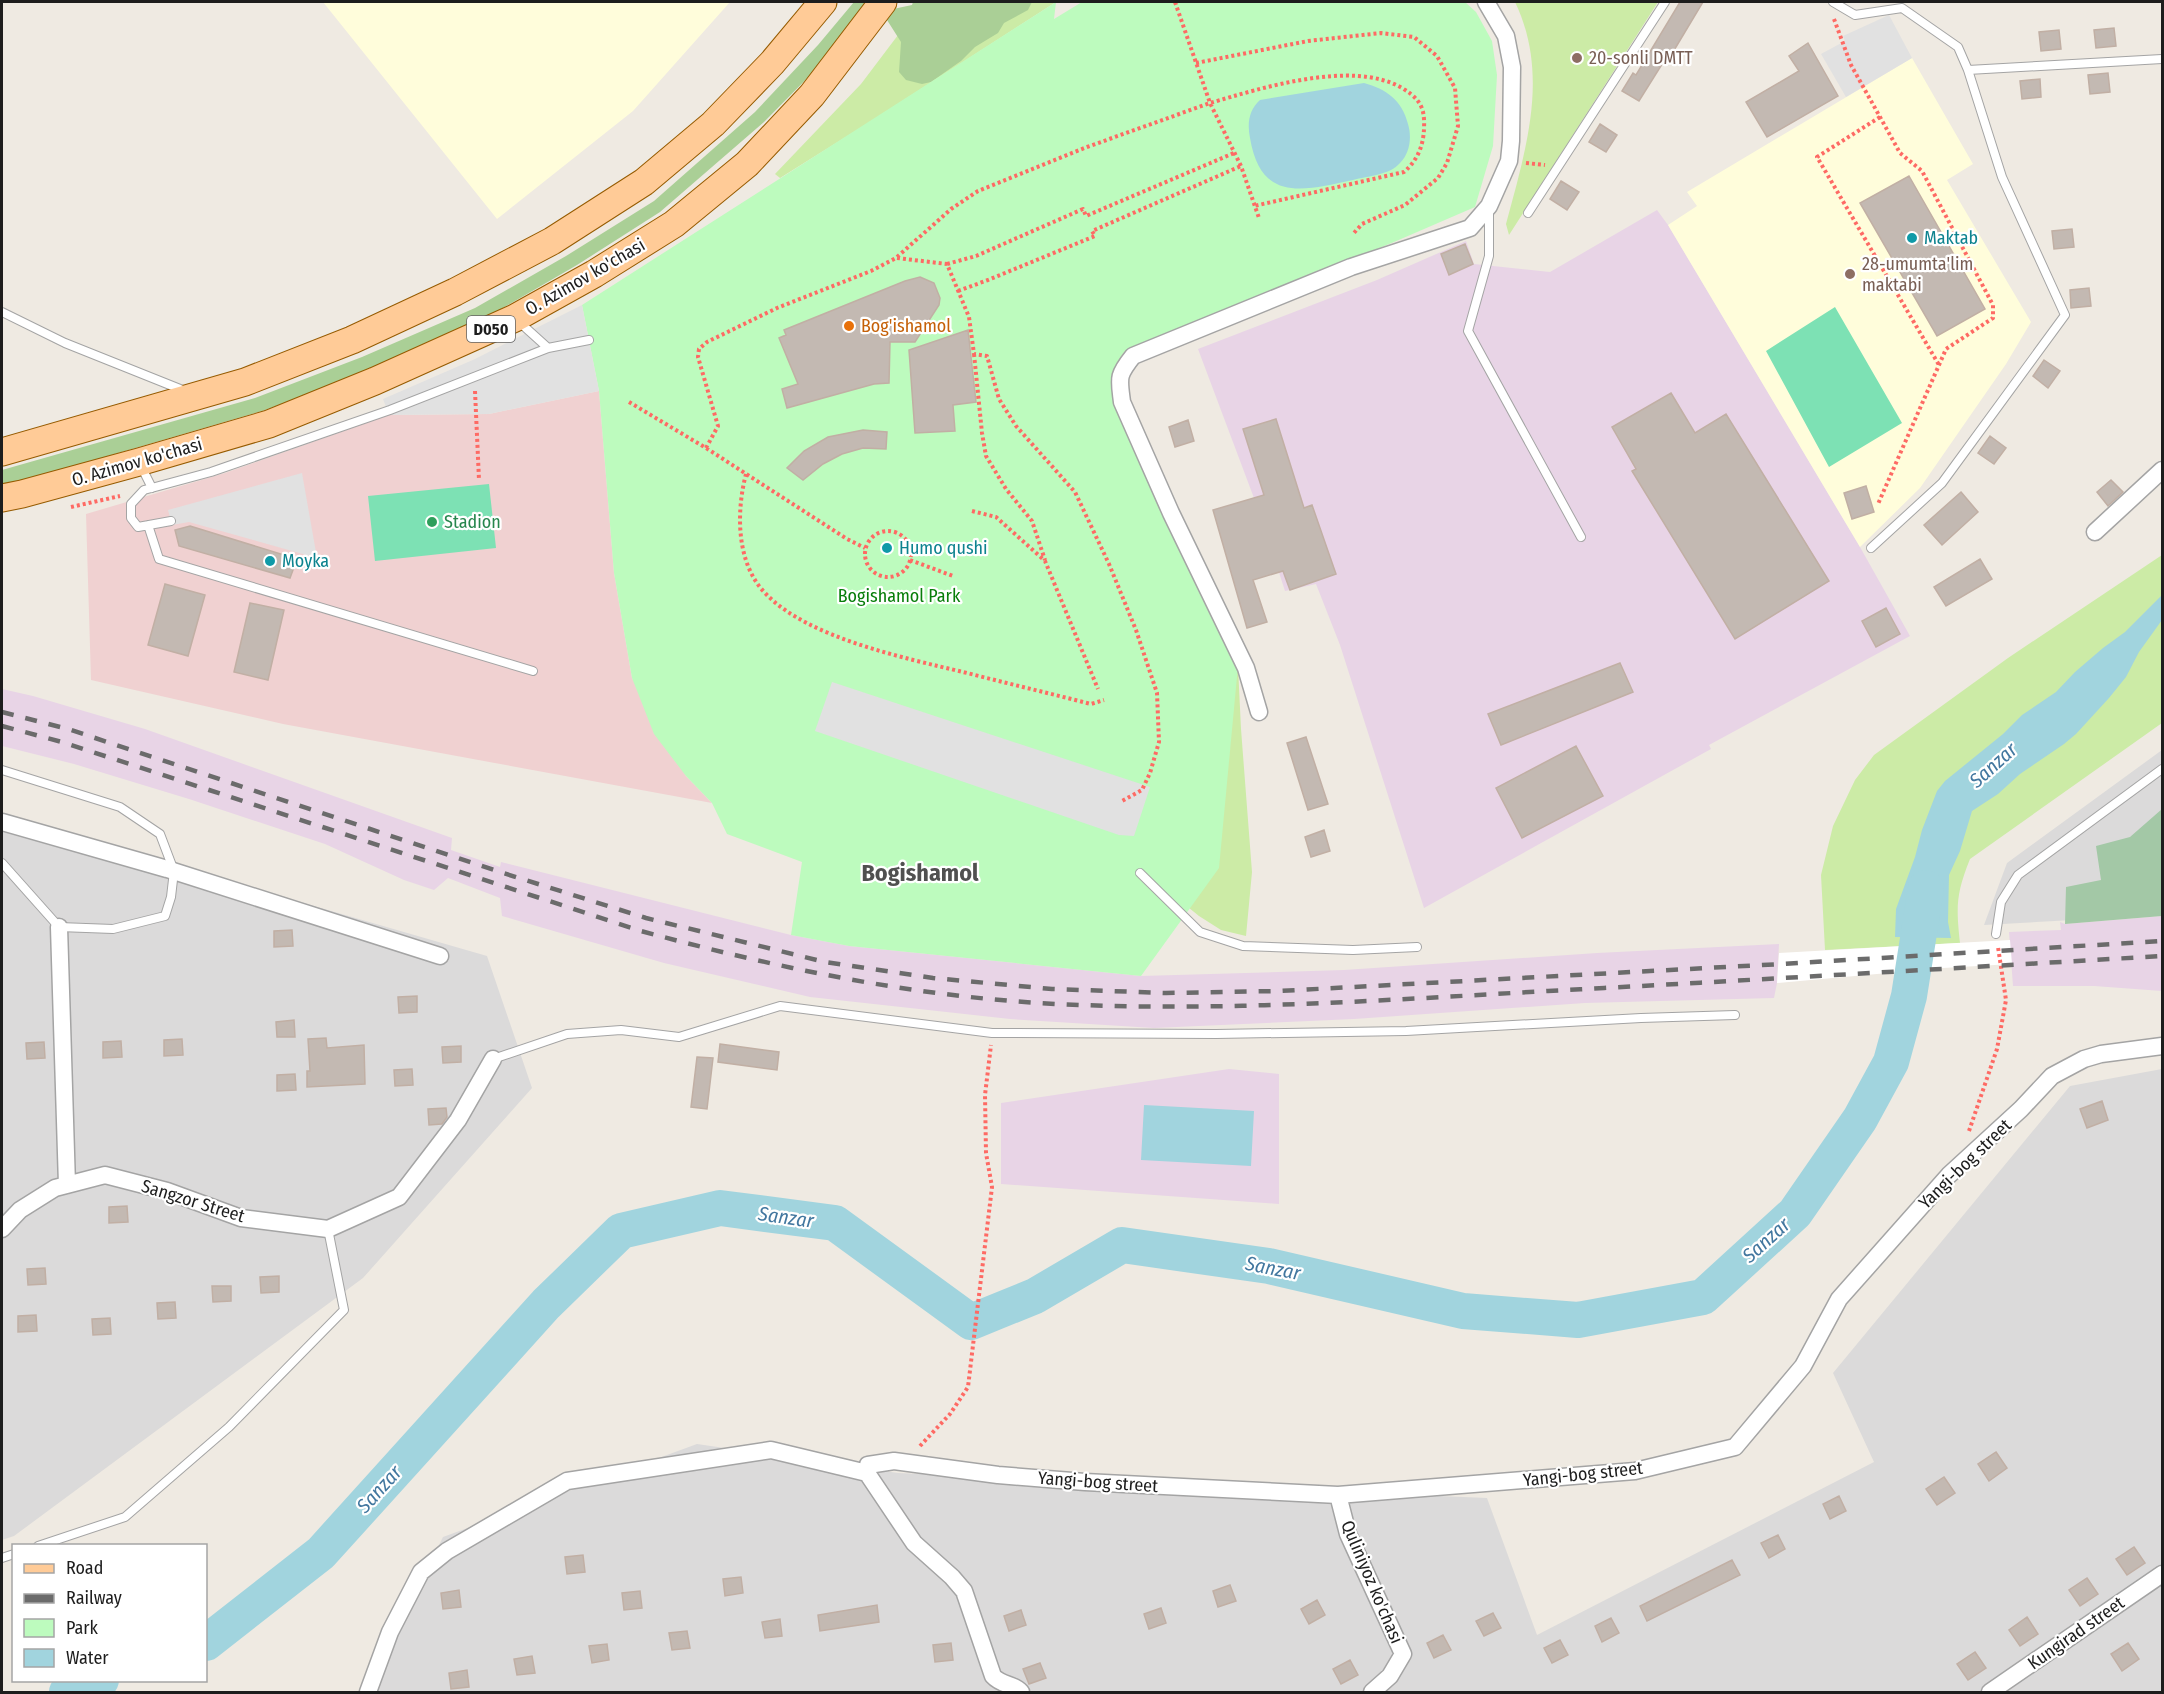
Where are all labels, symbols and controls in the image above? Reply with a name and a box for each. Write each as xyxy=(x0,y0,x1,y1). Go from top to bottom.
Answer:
place label: 20-sonli DMTT xyxy=(1589,47,1693,69)
marker: 20-sonli DMTT xyxy=(1570,51,1584,65)
place label: Maktab xyxy=(1924,227,1978,249)
marker: Maktab xyxy=(1905,231,1919,245)
street label: O. Azimov ko'chasi xyxy=(521,234,649,320)
place label: 28-umumta'lim maktabi xyxy=(1862,253,1973,296)
marker: 28-umumta'lim maktabi xyxy=(1843,267,1857,281)
place label: Bog'ishamol xyxy=(861,315,951,337)
road number: D050 xyxy=(467,316,515,342)
marker: Bog'ishamol xyxy=(842,319,856,333)
street label: O. Azimov ko'chasi xyxy=(69,433,205,491)
place label: Stadion xyxy=(444,511,501,533)
marker: Stadion xyxy=(425,515,439,529)
place label: Humo qushi xyxy=(899,537,988,559)
marker: Humo qushi xyxy=(880,541,894,555)
place label: Moyka xyxy=(282,550,329,572)
marker: Moyka xyxy=(263,554,277,568)
park label: Bogishamol Park xyxy=(838,585,961,607)
water label: Sanzar xyxy=(1964,737,2022,793)
district label: Bogishamol xyxy=(861,859,979,887)
street label: Yangi-bog street xyxy=(1914,1114,2016,1214)
street label: Sangzor Street xyxy=(139,1175,247,1227)
water label: Sanzar xyxy=(756,1201,816,1233)
water label: Sanzar xyxy=(1737,1212,1795,1268)
water label: Sanzar xyxy=(1242,1251,1304,1285)
street label: Yangi-bog street xyxy=(1522,1457,1644,1491)
water label: Sanzar xyxy=(351,1460,407,1518)
street label: Yangi-bog street xyxy=(1037,1467,1159,1497)
street label: Quliniyoz ko'chasi xyxy=(1336,1517,1408,1647)
legend xyxy=(12,1544,207,1682)
text: Road xyxy=(66,1557,103,1579)
text: Railway xyxy=(66,1587,122,1609)
street label: Kungirad street xyxy=(2024,1592,2129,1674)
text: Park xyxy=(66,1617,99,1639)
text: Water xyxy=(66,1647,109,1669)

